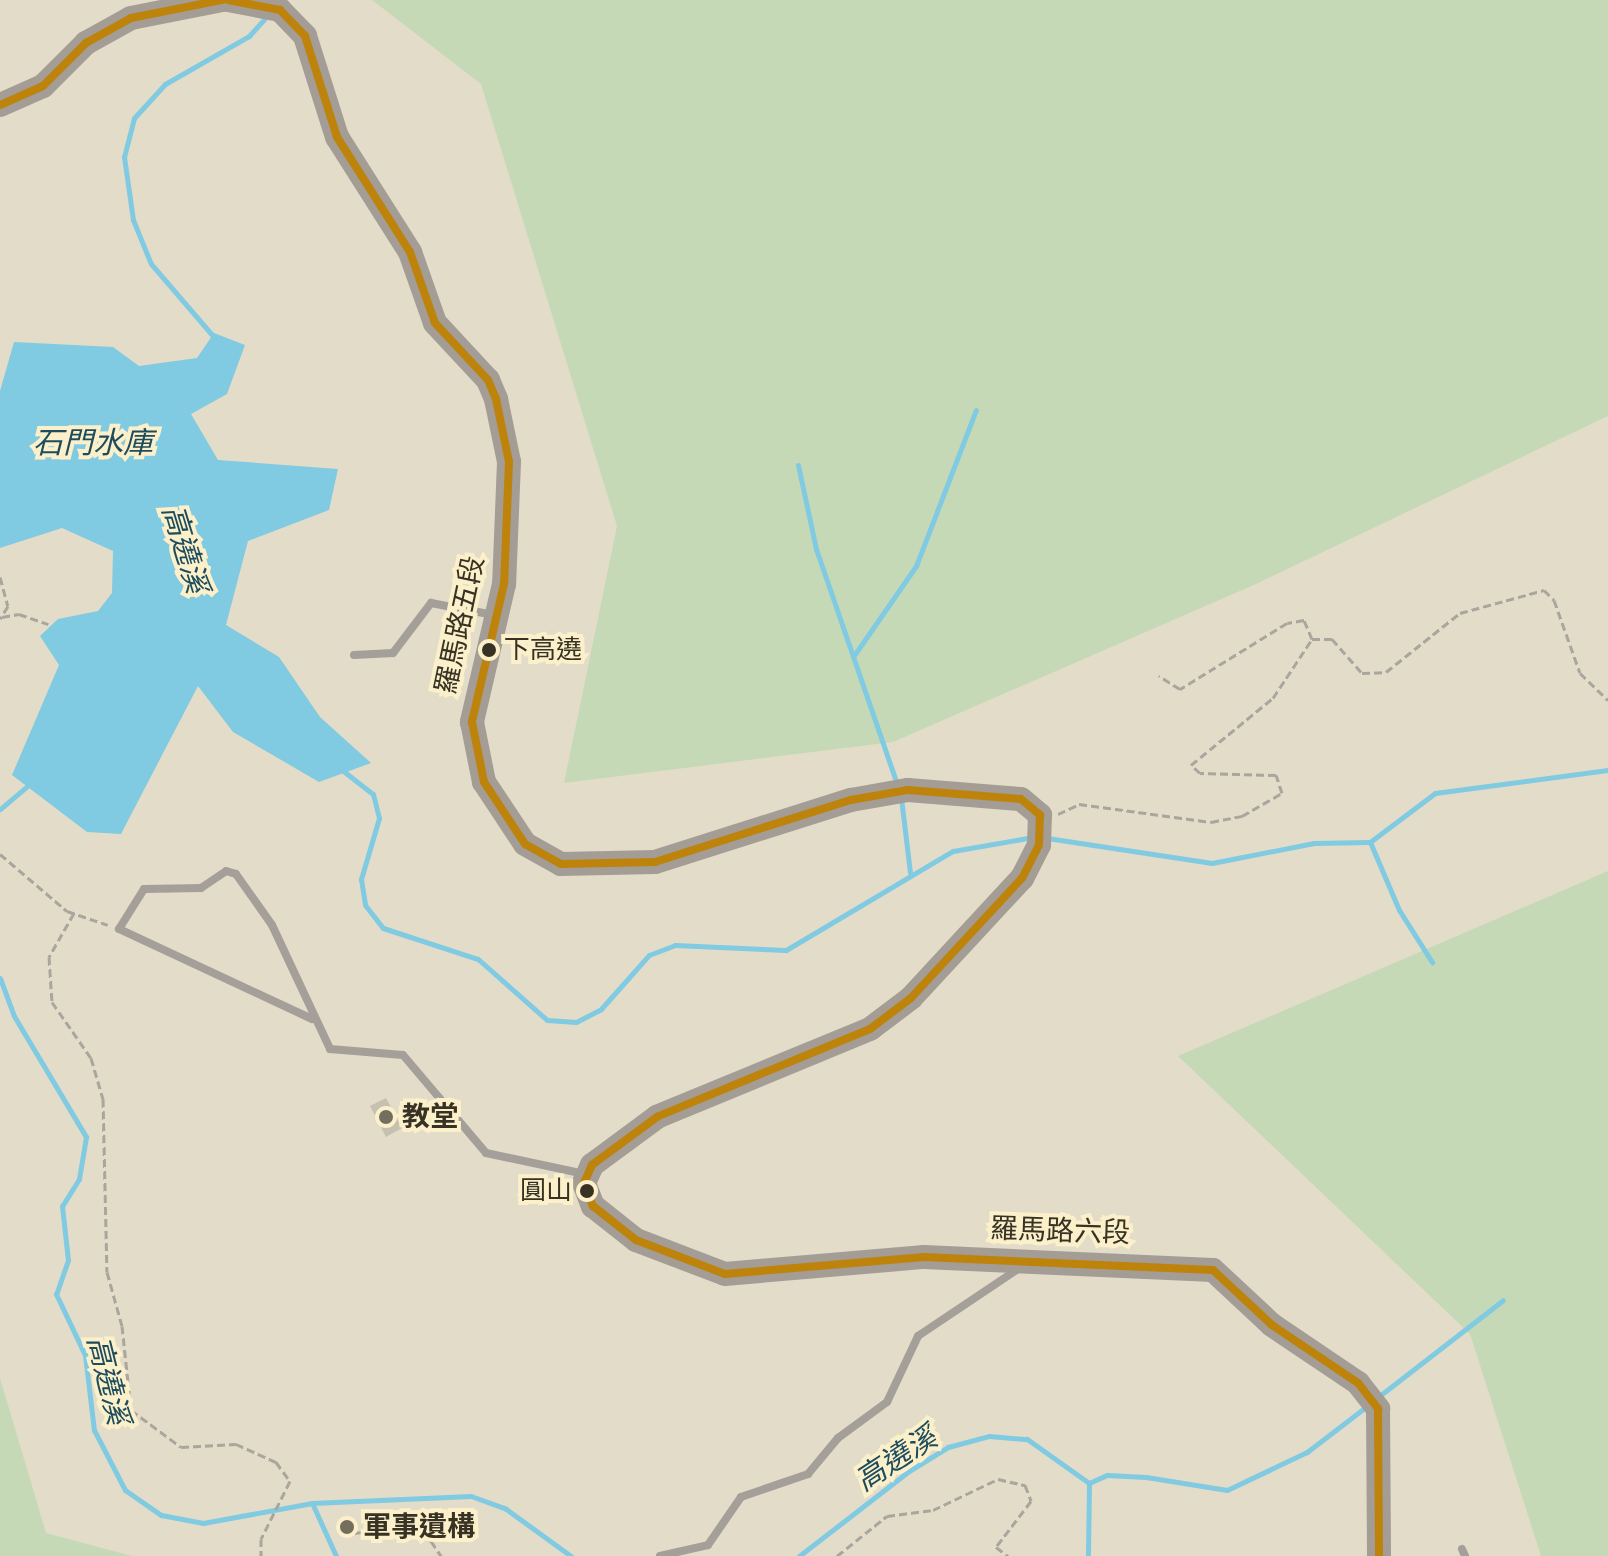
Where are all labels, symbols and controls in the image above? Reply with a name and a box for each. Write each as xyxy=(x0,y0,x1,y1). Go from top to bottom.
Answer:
water label: 石門水庫 xyxy=(33,425,153,461)
water label: 高遶溪 xyxy=(155,501,215,597)
street label: 羅馬路五段 xyxy=(429,553,491,697)
place label: 下高遶 xyxy=(504,634,582,666)
marker: 下高遶 xyxy=(481,642,497,658)
place label: 教堂 xyxy=(402,1100,458,1134)
marker: 教堂 xyxy=(377,1108,395,1126)
place label: 圓山 xyxy=(520,1175,572,1207)
marker: 圓山 xyxy=(579,1183,595,1199)
street label: 羅馬路六段 xyxy=(989,1212,1131,1250)
water label: 高遶溪 xyxy=(80,1332,136,1428)
water label: 高遶溪 xyxy=(848,1419,944,1499)
place label: 軍事遺構 xyxy=(363,1510,475,1544)
marker: 軍事遺構 xyxy=(338,1518,356,1536)

